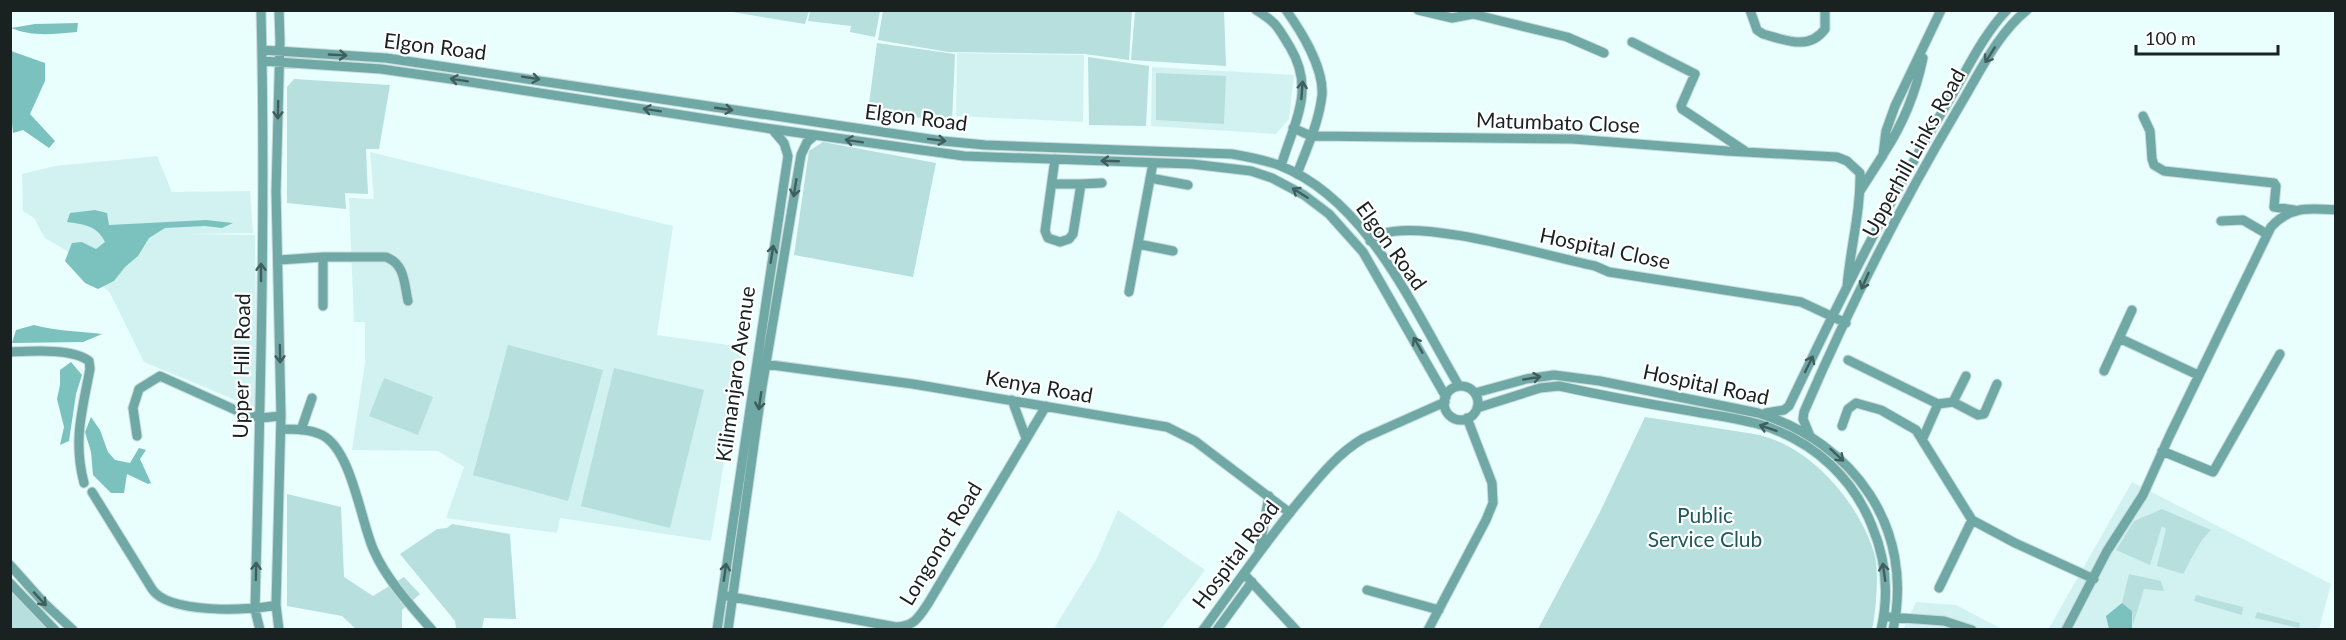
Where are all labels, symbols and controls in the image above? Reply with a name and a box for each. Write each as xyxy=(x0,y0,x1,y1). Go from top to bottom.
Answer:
scale bar xyxy=(2136,18,2278,56)
street label: Elgon Road xyxy=(382,27,488,64)
text: 100 m xyxy=(2145,27,2196,49)
one-way arrow xyxy=(1984,46,1996,63)
one-way arrow xyxy=(327,49,347,60)
street label: Upperhill Links Road xyxy=(1856,64,1969,241)
one-way arrow xyxy=(521,73,540,84)
one-way arrow xyxy=(450,74,469,85)
one-way arrow xyxy=(1296,80,1307,100)
street label: Elgon Road xyxy=(863,98,969,135)
one-way arrow xyxy=(272,99,283,119)
one-way arrow xyxy=(713,103,733,114)
one-way arrow xyxy=(642,104,662,115)
street label: Matumbato Close xyxy=(1476,106,1640,137)
one-way arrow xyxy=(927,135,947,146)
one-way arrow xyxy=(844,136,864,147)
one-way arrow xyxy=(1101,156,1121,167)
one-way arrow xyxy=(789,178,800,197)
one-way arrow xyxy=(1292,186,1309,198)
street label: Elgon Road xyxy=(1352,196,1433,294)
street label: Hospital Close xyxy=(1538,221,1673,274)
one-way arrow xyxy=(767,245,778,264)
one-way arrow xyxy=(255,262,267,282)
one-way arrow xyxy=(1859,271,1870,289)
street label: Kilimanjaro Avenue xyxy=(710,284,759,463)
street label: Upper Hill Road xyxy=(227,293,254,439)
one-way arrow xyxy=(1412,337,1424,354)
one-way arrow xyxy=(274,343,286,363)
one-way arrow xyxy=(1804,356,1816,374)
street label: Hospital Road xyxy=(1641,358,1772,409)
street label: Kenya Road xyxy=(984,364,1095,407)
one-way arrow xyxy=(1521,372,1541,383)
one-way arrow xyxy=(755,391,766,411)
one-way arrow xyxy=(1759,422,1778,433)
one-way arrow xyxy=(1829,448,1844,462)
street label: Longonot Road xyxy=(893,477,986,609)
street label: Hospital Road xyxy=(1186,495,1283,613)
park label: Public Service Club xyxy=(1648,502,1762,551)
one-way arrow xyxy=(250,562,262,582)
one-way arrow xyxy=(720,562,731,582)
one-way arrow xyxy=(1878,562,1889,582)
one-way arrow xyxy=(33,591,48,606)

